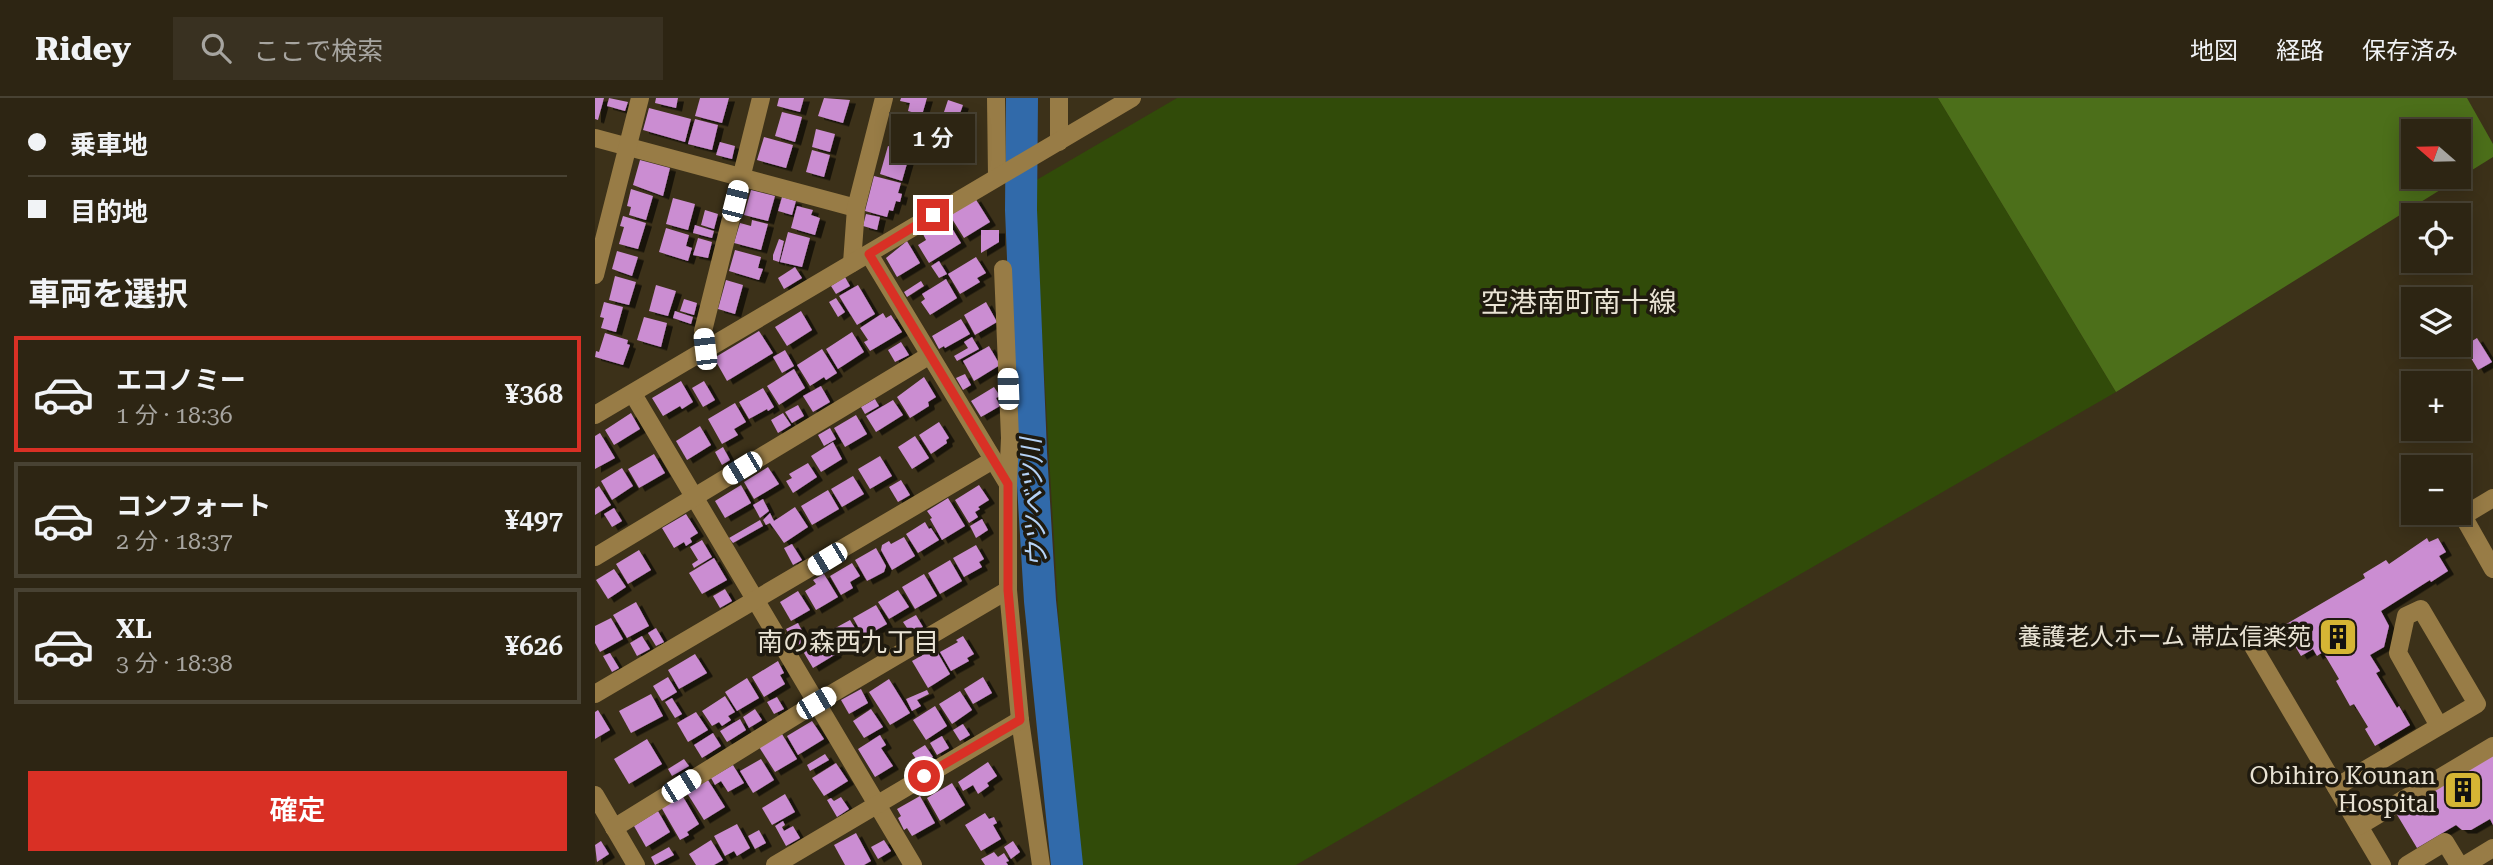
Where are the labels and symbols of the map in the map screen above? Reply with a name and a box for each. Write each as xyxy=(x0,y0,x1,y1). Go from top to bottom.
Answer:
callout: 1 分 xyxy=(891,114,975,162)
north arrow xyxy=(2401,119,2471,189)
car xyxy=(720,178,751,224)
route end xyxy=(917,199,949,231)
district label: 空港南町南十線 xyxy=(1481,286,1677,319)
car xyxy=(693,327,718,371)
car xyxy=(997,368,1020,410)
water label: ウツベツ川 xyxy=(1015,434,1052,569)
car xyxy=(719,448,766,488)
car xyxy=(804,539,851,579)
building icon: 養護老人ホーム 帯広信楽苑 xyxy=(2317,616,2359,658)
place label: 養護老人ホーム 帯広信楽苑 xyxy=(2018,623,2311,651)
district label: 南の森西九丁目 xyxy=(757,627,939,657)
car xyxy=(793,683,840,723)
route start xyxy=(908,760,940,792)
place label: Obihiro Kounan Hospital xyxy=(2250,762,2436,818)
car xyxy=(658,766,705,806)
building icon: Obihiro Kounan Hospital xyxy=(2442,769,2484,811)

